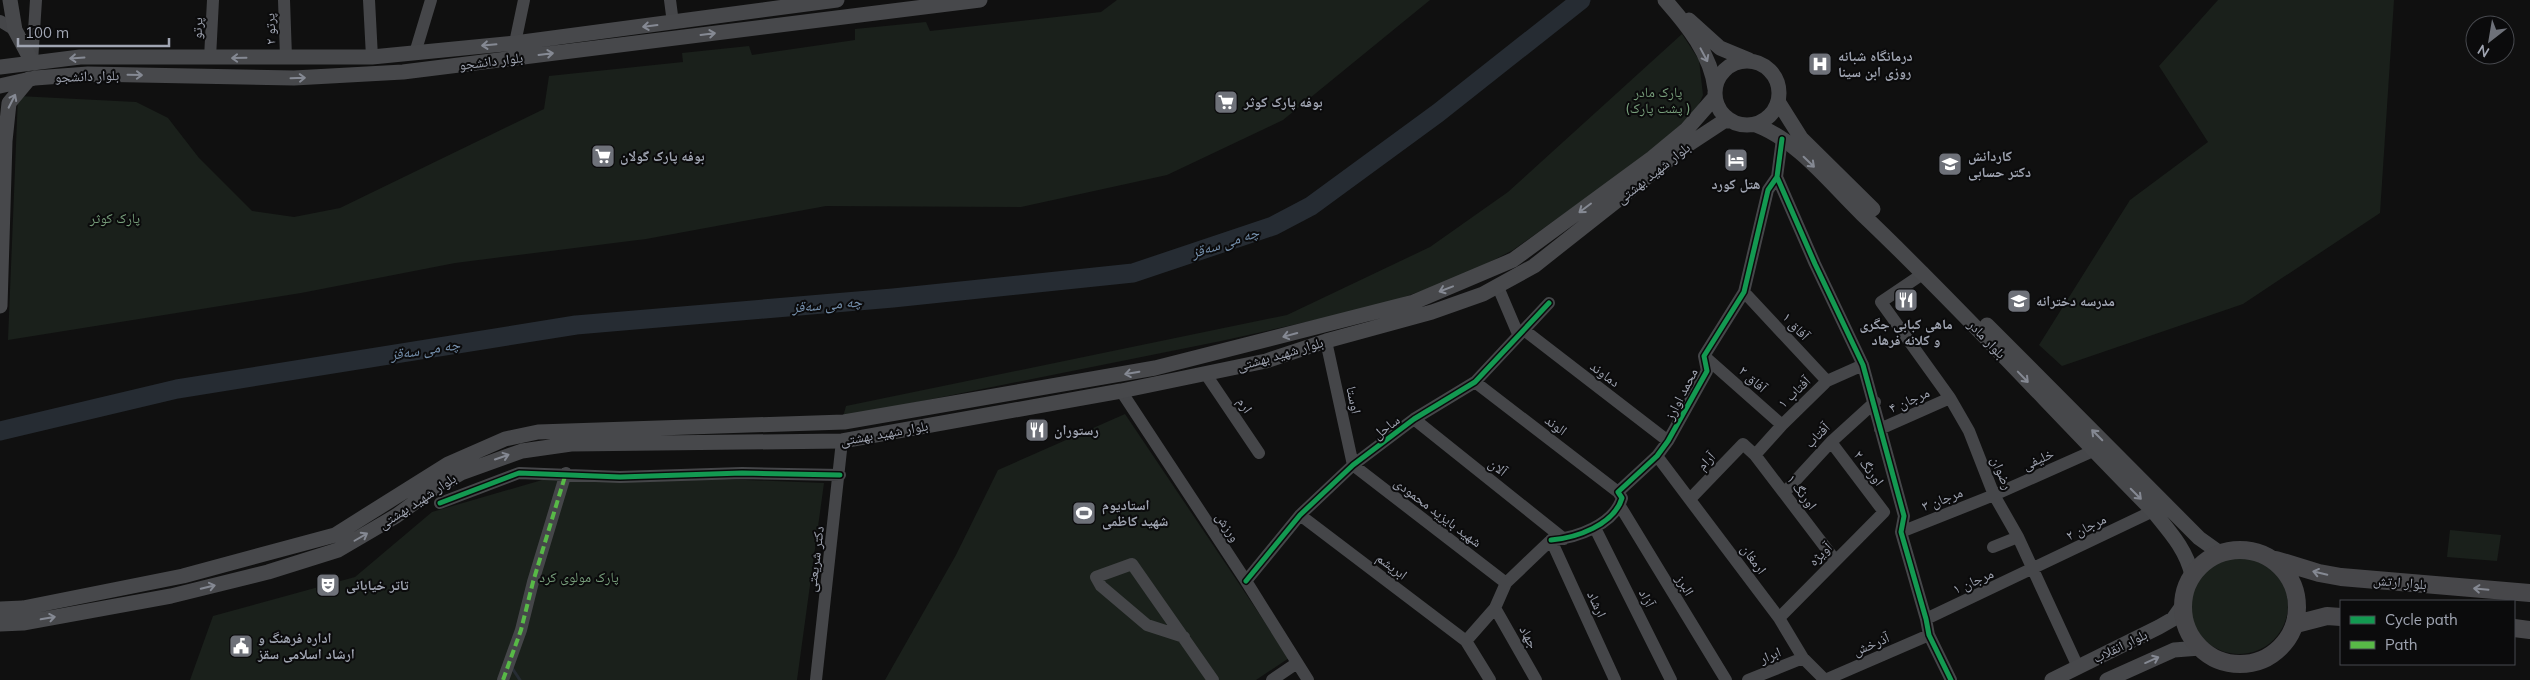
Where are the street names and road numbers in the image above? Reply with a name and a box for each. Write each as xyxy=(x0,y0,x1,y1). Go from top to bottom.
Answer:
street label: پرتو ۲ xyxy=(260,13,280,45)
street label: پرتو xyxy=(187,16,207,39)
street label: بلوار دانشجو xyxy=(458,48,524,74)
street label: بلوار دانشجو xyxy=(55,66,120,86)
street label: بلوار شهید بهشتی xyxy=(1612,138,1694,208)
street label: آفاق ۱ xyxy=(1779,308,1814,344)
street label: بلوار مادر xyxy=(1963,315,2010,362)
street label: بلوار شهید بهشتی xyxy=(1235,333,1326,375)
street label: دماوند xyxy=(1586,357,1624,391)
street label: آفاق ۲ xyxy=(1735,362,1771,397)
street label: محمد اوارز xyxy=(1660,365,1702,424)
street label: آفتاب ۱ xyxy=(1774,372,1814,412)
street label: مرجان ۴ xyxy=(1886,383,1932,417)
street label: اوستا xyxy=(1342,385,1366,415)
street label: ارم xyxy=(1232,394,1257,417)
street label: ساحل xyxy=(1369,411,1403,443)
street label: الوند xyxy=(1541,411,1571,439)
street label: بلوار شهید بهشتی xyxy=(838,416,930,450)
street label: آفتاب xyxy=(1801,418,1834,451)
street label: خلیفی xyxy=(2020,444,2057,474)
street label: اورنگ ۲ xyxy=(1850,447,1888,489)
street label: آرام xyxy=(1693,448,1720,475)
street label: آلان xyxy=(1485,454,1511,480)
street label: رضوان xyxy=(1987,454,2017,492)
street label: بلوار شهید بهشتی xyxy=(375,469,459,533)
street label: اورنگ ۱ xyxy=(1783,471,1821,513)
street label: شهید بایزید محمودی xyxy=(1391,473,1485,551)
street label: مرجان ۳ xyxy=(1919,483,1965,515)
street label: ورزش xyxy=(1212,509,1244,545)
street label: مرجان ۲ xyxy=(2063,510,2109,544)
street label: دکتر شریعتی xyxy=(802,525,828,593)
street label: آویژه xyxy=(1804,538,1836,570)
street label: ارمغان xyxy=(1737,540,1771,578)
street label: ابریشم xyxy=(1372,548,1411,584)
street label: مرجان ۱ xyxy=(1950,564,1996,598)
street label: البرز xyxy=(1671,570,1698,599)
street label: بلوار ارتش xyxy=(2372,571,2428,593)
street label: آزاد xyxy=(1635,586,1659,610)
street label: ارشاد xyxy=(1583,588,1611,620)
street label: جهاد xyxy=(1515,622,1543,652)
street label: بلوار انقلاب xyxy=(2090,625,2150,667)
street label: آذرخش xyxy=(1850,628,1892,660)
street label: ابرار xyxy=(1756,643,1783,668)

